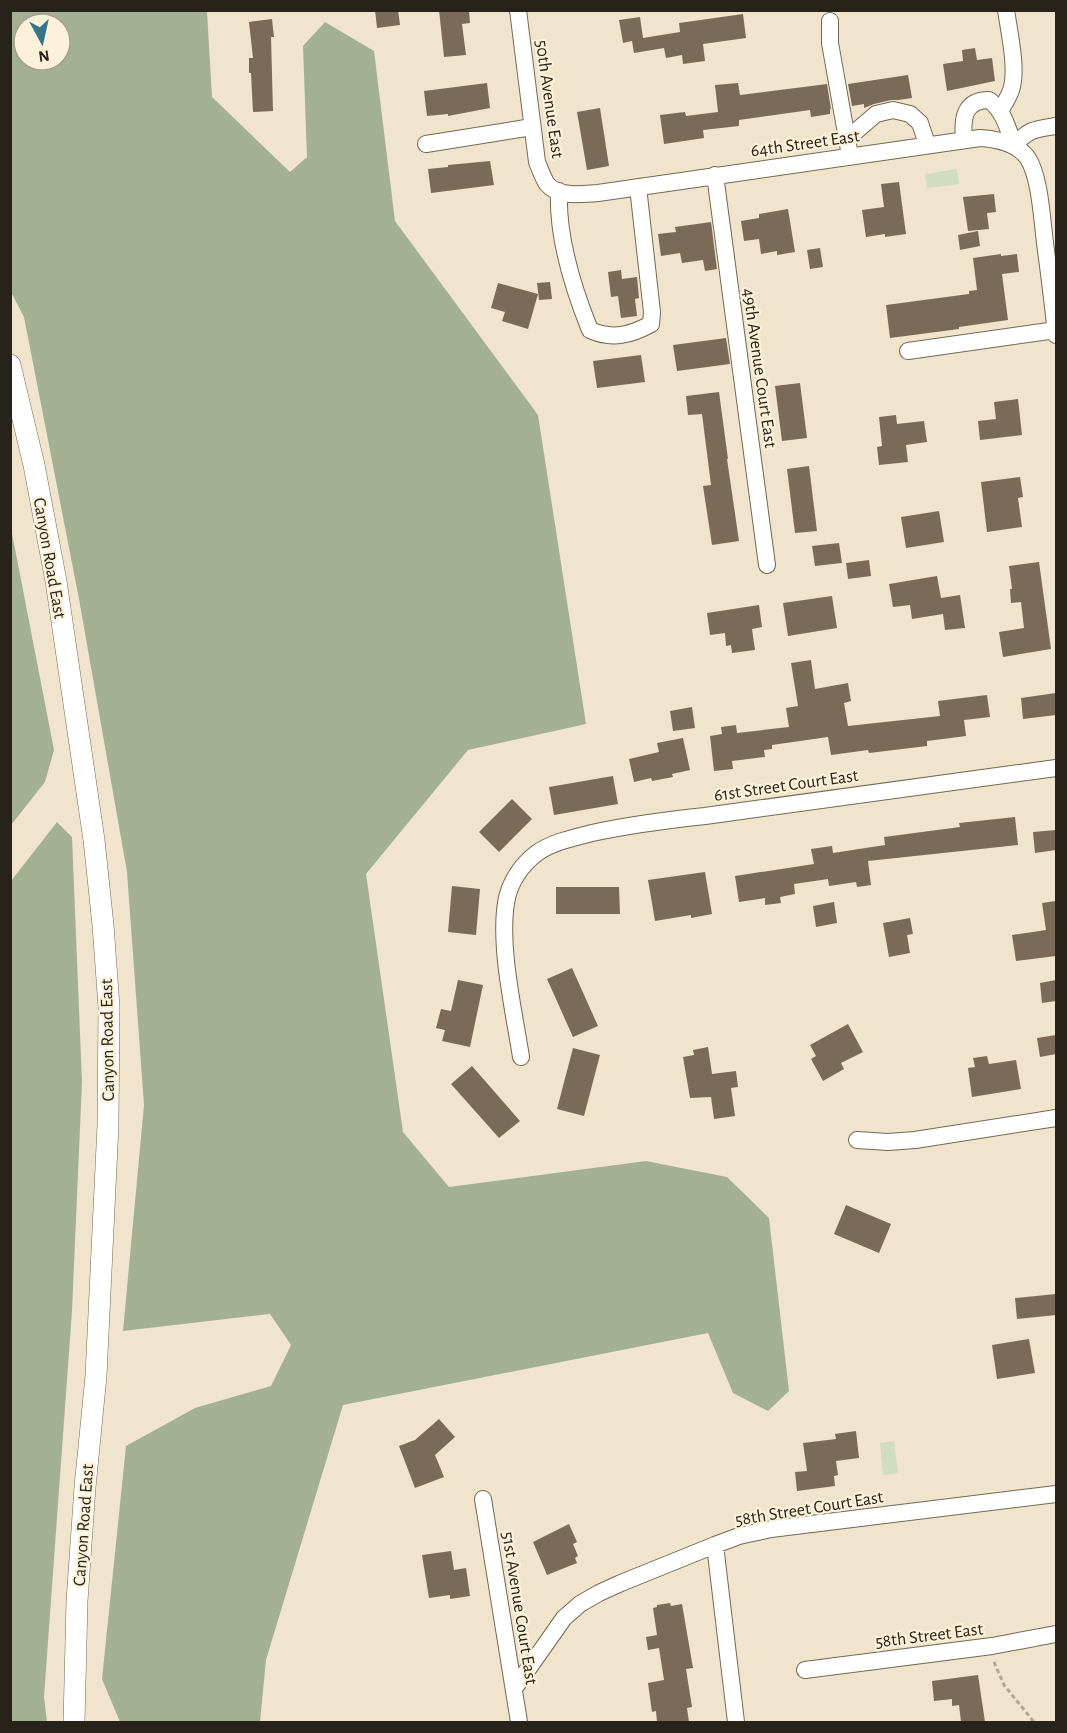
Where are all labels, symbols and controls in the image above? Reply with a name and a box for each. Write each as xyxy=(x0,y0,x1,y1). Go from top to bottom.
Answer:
north arrow xyxy=(12,12,72,72)
street label: 50th Avenue East xyxy=(532,39,566,160)
text: N xyxy=(37,47,51,65)
street label: 64th Street East xyxy=(750,127,861,161)
street label: 49th Avenue Court East xyxy=(739,287,779,449)
street label: Canyon Road East xyxy=(30,496,69,620)
street label: 61st Street Court East xyxy=(713,767,860,805)
street label: Canyon Road East xyxy=(98,978,118,1101)
street label: Canyon Road East xyxy=(71,1463,97,1587)
street label: 58th Street Court East xyxy=(734,1488,885,1530)
street label: 51st Avenue Court East xyxy=(498,1530,540,1686)
street label: 58th Street East xyxy=(874,1620,984,1652)

